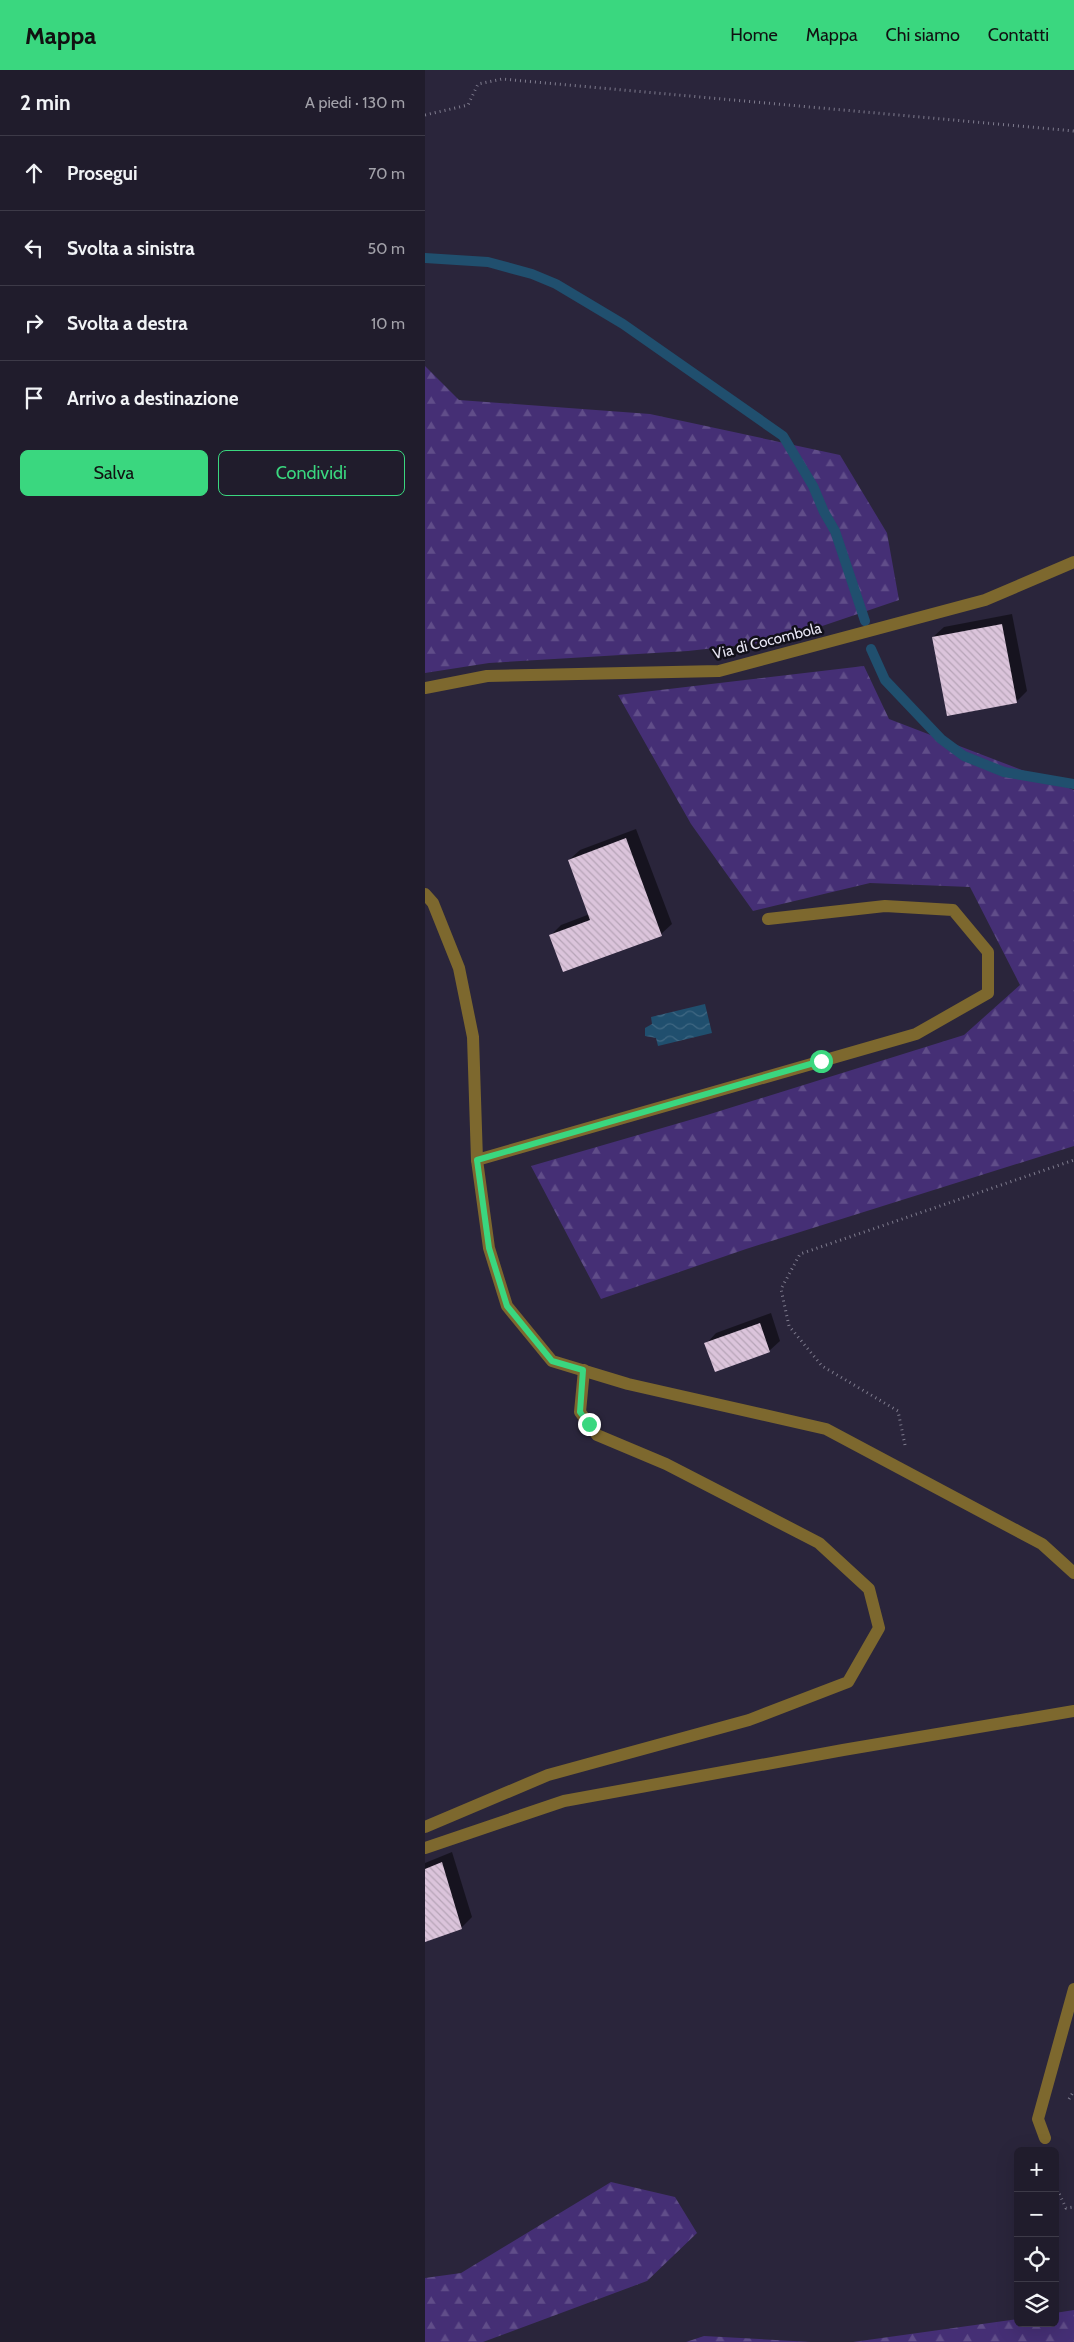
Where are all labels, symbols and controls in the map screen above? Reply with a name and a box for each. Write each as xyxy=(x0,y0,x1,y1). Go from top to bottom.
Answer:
text: Mappa xyxy=(25,21,96,50)
text: Home xyxy=(730,24,778,46)
text: Mappa xyxy=(806,24,858,46)
text: Chi siamo xyxy=(886,24,960,46)
text: Contatti xyxy=(988,24,1049,46)
text: 2 min xyxy=(20,90,71,115)
text: A piedi · 130 m xyxy=(305,93,405,112)
icon: ahead xyxy=(20,159,48,187)
text: Prosegui xyxy=(67,162,138,185)
text: 70 m xyxy=(368,164,405,183)
icon: left xyxy=(20,234,48,262)
text: Svolta a sinistra xyxy=(67,237,195,260)
text: 50 m xyxy=(368,239,405,258)
icon: right xyxy=(20,309,48,337)
text: Svolta a destra xyxy=(67,312,188,335)
text: 10 m xyxy=(371,314,405,333)
icon: arrive xyxy=(20,384,48,412)
text: Arrivo a destinazione xyxy=(67,387,238,410)
button: Salva xyxy=(20,450,208,496)
button: Condividi xyxy=(218,450,405,496)
street label: Via di Cocombola xyxy=(711,619,824,663)
route start xyxy=(810,1050,833,1073)
route end xyxy=(578,1413,601,1436)
map controls xyxy=(1014,2147,1059,2327)
button: + xyxy=(1014,2147,1059,2192)
button: − xyxy=(1014,2192,1059,2237)
button: locate xyxy=(1014,2237,1059,2282)
button: layers xyxy=(1014,2282,1059,2327)

